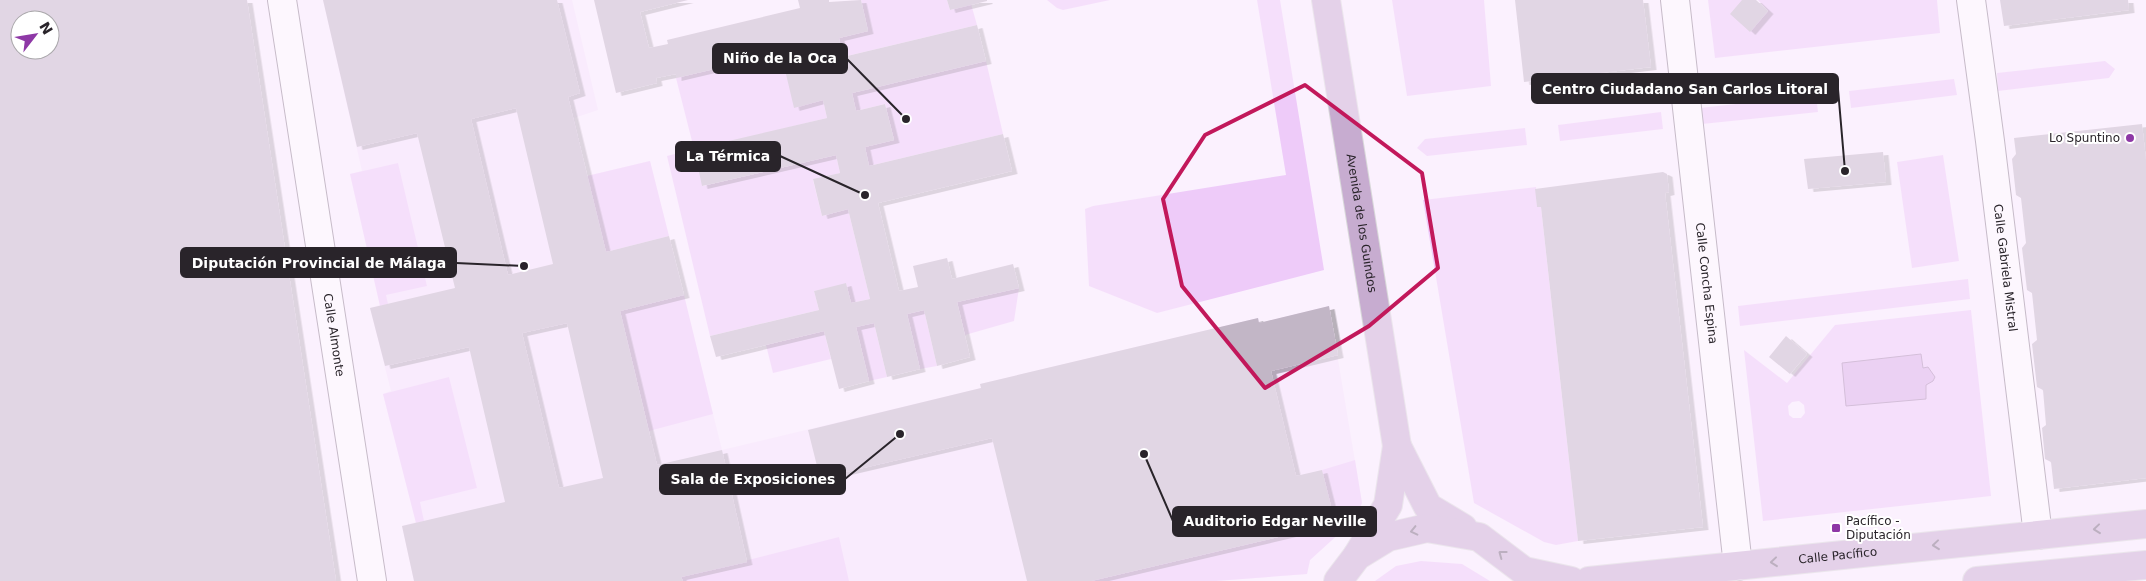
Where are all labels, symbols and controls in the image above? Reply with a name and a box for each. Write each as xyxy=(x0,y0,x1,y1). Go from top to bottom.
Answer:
north arrow xyxy=(10,10,60,60)
text: N xyxy=(36,19,56,37)
callout: Niño de la Oca xyxy=(713,44,847,73)
text: Niño de la Oca xyxy=(723,50,837,66)
callout: Centro Ciudadano San Carlos Litoral xyxy=(1532,74,1838,103)
text: Centro Ciudadano San Carlos Litoral xyxy=(1542,81,1828,97)
place label: Lo Spuntino xyxy=(2049,131,2120,145)
marker: Lo Spuntino xyxy=(2124,132,2136,144)
callout: La Térmica xyxy=(676,142,780,171)
text: La Térmica xyxy=(686,148,770,164)
street label: Avenida de los Guindos xyxy=(1344,153,1379,294)
street label: Calle Gabriela Mistral xyxy=(1991,203,2020,332)
street label: Calle Concha Espina xyxy=(1693,222,1720,345)
callout: Diputación Provincial de Málaga xyxy=(181,248,456,277)
text: Diputación Provincial de Málaga xyxy=(192,255,446,271)
street label: Calle Almonte xyxy=(321,292,347,378)
callout: Sala de Exposiciones xyxy=(660,465,845,494)
text: Sala de Exposiciones xyxy=(671,471,835,487)
callout: Auditorio Edgar Neville xyxy=(1173,507,1376,536)
text: Auditorio Edgar Neville xyxy=(1183,513,1367,529)
place label: Pacífico - Diputación xyxy=(1846,514,1911,542)
marker: Pacífico - Diputación xyxy=(1830,522,1842,534)
one-way arrow xyxy=(2093,523,2101,534)
one-way arrow xyxy=(1410,525,1419,536)
one-way arrow xyxy=(1932,540,1940,551)
street label: Calle Pacífico xyxy=(1798,545,1878,567)
one-way arrow xyxy=(1499,552,1508,560)
one-way arrow xyxy=(1770,556,1778,567)

